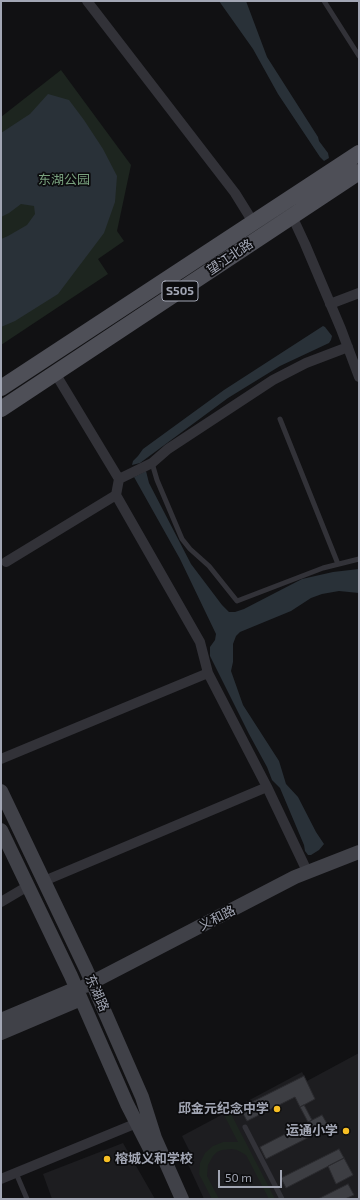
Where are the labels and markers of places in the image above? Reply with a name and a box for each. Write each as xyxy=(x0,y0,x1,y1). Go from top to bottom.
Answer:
place label: 邱金元纪念中学 xyxy=(178,1101,269,1117)
marker: 邱金元纪念中学 xyxy=(272,1104,282,1114)
place label: 运通小学 xyxy=(286,1123,338,1139)
marker: 运通小学 xyxy=(341,1126,351,1136)
place label: 榕城义和学校 xyxy=(115,1151,193,1167)
marker: 榕城义和学校 xyxy=(102,1154,112,1164)

